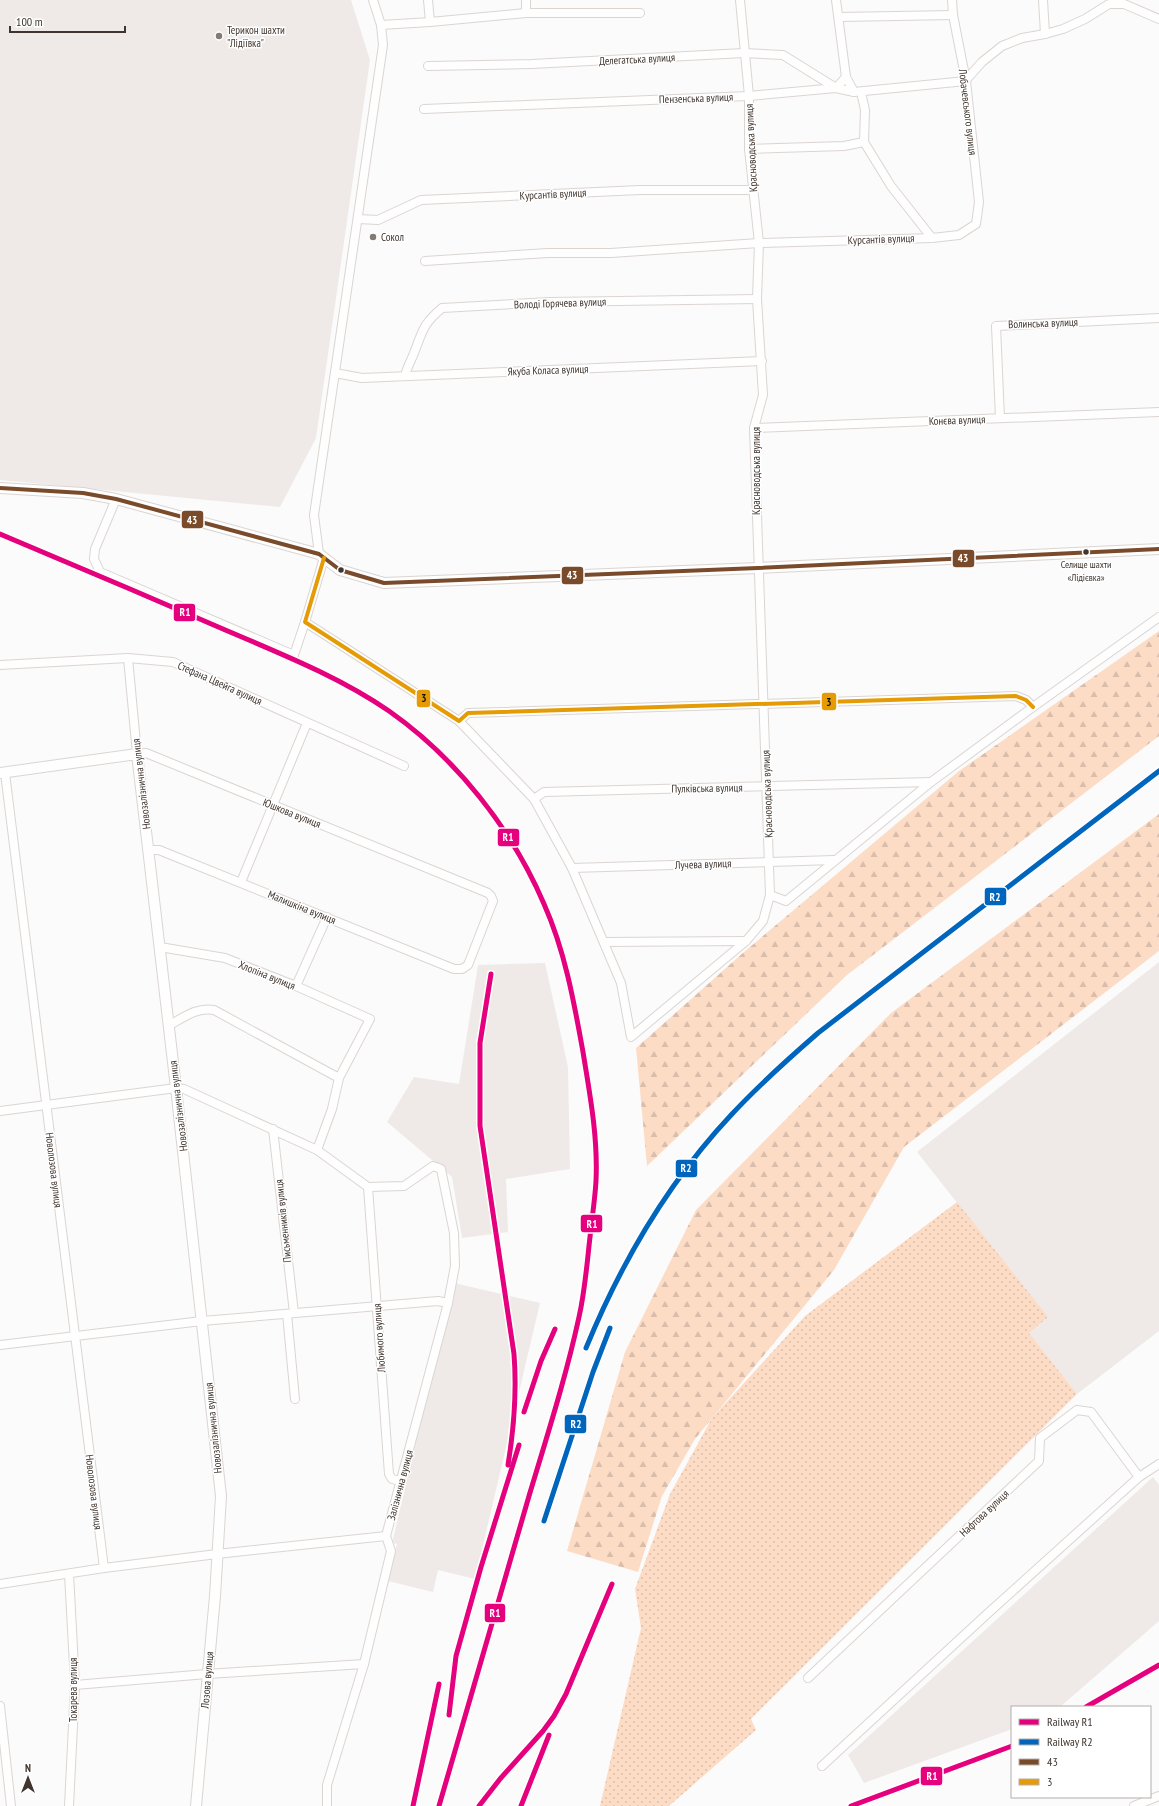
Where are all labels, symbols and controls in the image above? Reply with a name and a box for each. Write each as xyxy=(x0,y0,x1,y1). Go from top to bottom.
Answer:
scale bar xyxy=(10,8,125,34)
text: 100 m xyxy=(16,14,43,29)
place label: Терикон шахти "Лідіївка" xyxy=(227,23,285,50)
marker: Терикон шахти "Лідіївка" xyxy=(214,31,224,41)
street label: Делегатська вулиця xyxy=(599,50,675,68)
street label: Лобачевського вулиця xyxy=(956,67,980,156)
street label: Пензенська вулиця xyxy=(659,90,733,106)
street label: Красноводська вулиця xyxy=(742,104,760,192)
street label: Курсантів вулиця xyxy=(519,185,587,203)
place label: Сокол xyxy=(381,230,404,244)
street label: Курсантів вулиця xyxy=(847,231,915,247)
marker: Сокол xyxy=(368,232,378,242)
street label: Володі Горячева вулиця xyxy=(514,294,606,312)
street label: Волинська вулиця xyxy=(1008,315,1078,331)
street label: Якуба Коласа вулиця xyxy=(507,362,589,378)
street label: Конєва вулиця xyxy=(928,412,986,428)
street label: Красноводська вулиця xyxy=(749,427,763,515)
line badge: 43 xyxy=(181,510,204,529)
text: 43 xyxy=(187,513,197,527)
marker: Селище шахти «Лідієвка» xyxy=(1081,547,1091,557)
line badge: 43 xyxy=(952,549,975,568)
text: 43 xyxy=(958,551,968,565)
place label: Селище шахти «Лідієвка» xyxy=(1061,558,1111,584)
unlabelled marker xyxy=(336,565,346,575)
line badge: 43 xyxy=(561,566,584,585)
text: 43 xyxy=(567,568,577,582)
line badge: R1 xyxy=(173,603,196,622)
text: R1 xyxy=(180,605,190,619)
street label: Стефана Цвейга вулиця xyxy=(176,658,264,708)
line badge: 3 xyxy=(416,689,431,708)
text: 3 xyxy=(421,691,427,705)
line badge: 3 xyxy=(821,692,837,711)
text: 3 xyxy=(826,695,832,709)
street label: Новозалізнична вулиця xyxy=(128,738,154,830)
street label: Красноводська вулиця xyxy=(758,750,776,838)
street label: Пулківська вулиця xyxy=(671,780,743,796)
street label: Юшкова вулиця xyxy=(261,795,323,831)
line badge: R1 xyxy=(497,828,520,847)
text: R1 xyxy=(503,830,513,844)
street label: Лучева вулиця xyxy=(673,856,732,872)
street label: Малишкіна вулиця xyxy=(266,887,338,927)
line badge: R2 xyxy=(984,887,1007,906)
text: R2 xyxy=(990,890,1000,904)
street label: Хлопіна вулиця xyxy=(237,957,297,993)
street label: Новозалізнична вулиця xyxy=(165,1060,191,1152)
street label: Новолозова вулиця xyxy=(42,1132,66,1208)
line badge: R2 xyxy=(675,1159,698,1178)
text: R2 xyxy=(681,1161,691,1175)
street label: Письменників вулиця xyxy=(272,1179,294,1263)
line badge: R1 xyxy=(580,1214,603,1233)
text: R1 xyxy=(587,1217,597,1231)
street label: Любимого вулиця xyxy=(370,1303,388,1374)
street label: Новозалізнична вулиця xyxy=(201,1382,225,1474)
line badge: R2 xyxy=(564,1414,587,1434)
text: R2 xyxy=(571,1417,581,1431)
street label: Залізнична вулиця xyxy=(384,1448,416,1522)
street label: Новолозова вулиця xyxy=(82,1454,106,1530)
street label: Нафтова вулиця xyxy=(956,1487,1012,1539)
line badge: R1 xyxy=(484,1603,506,1623)
text: R1 xyxy=(490,1606,500,1620)
street label: Лозова вулиця xyxy=(197,1651,216,1710)
street label: Токарева вулиця xyxy=(66,1658,80,1722)
legend xyxy=(1011,1706,1151,1798)
text: Railway R1 xyxy=(1047,1714,1093,1729)
text: Railway R2 xyxy=(1047,1734,1093,1749)
text: 43 xyxy=(1047,1754,1058,1769)
north arrow xyxy=(8,1758,48,1798)
text: N xyxy=(25,1761,31,1775)
line badge: R1 xyxy=(920,1766,943,1786)
text: R1 xyxy=(927,1769,937,1783)
text: 3 xyxy=(1047,1774,1052,1789)

